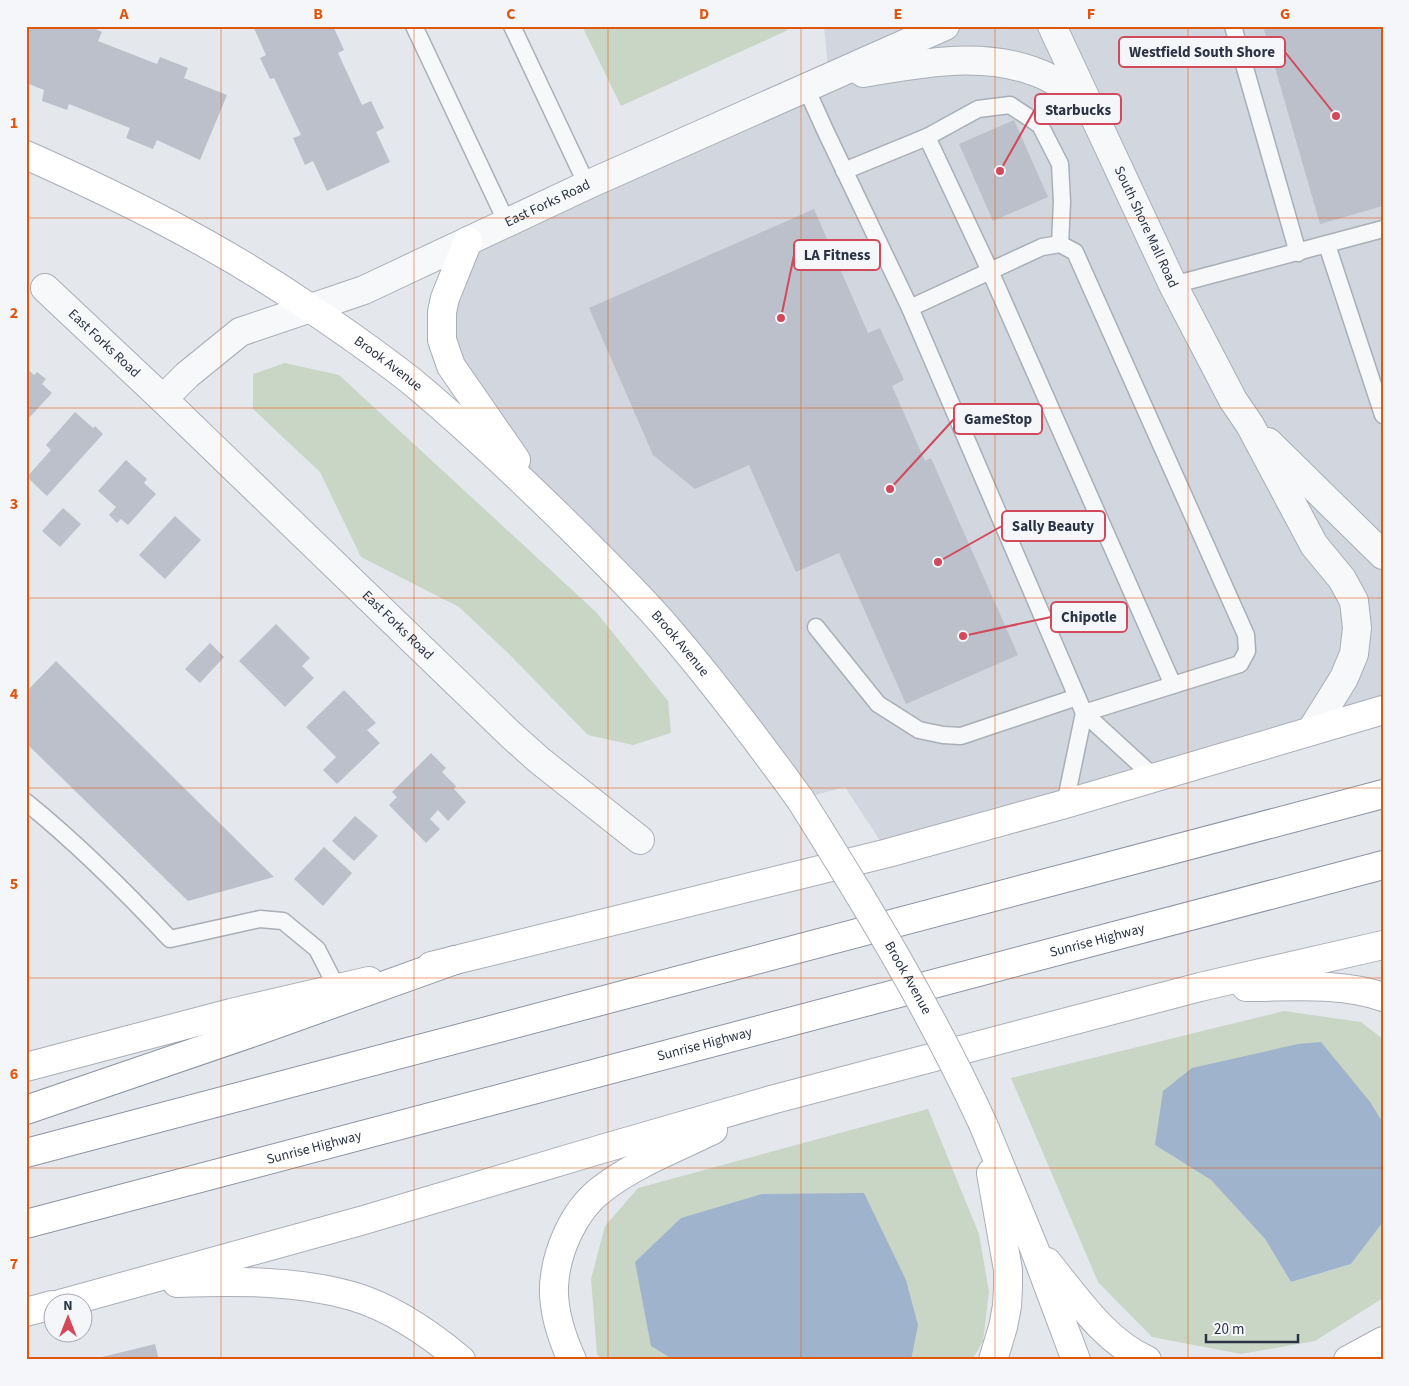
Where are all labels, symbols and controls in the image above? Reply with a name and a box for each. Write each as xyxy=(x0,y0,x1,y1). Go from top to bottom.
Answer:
text: A xyxy=(118,3,129,25)
text: B xyxy=(313,3,323,25)
text: C xyxy=(506,3,516,25)
text: D xyxy=(699,3,709,25)
text: E xyxy=(894,3,902,25)
text: F xyxy=(1087,3,1095,25)
text: G xyxy=(1280,3,1290,25)
callout: Westfield South Shore xyxy=(1119,37,1285,67)
text: Westfield South Shore xyxy=(1129,42,1275,63)
callout: Starbucks xyxy=(1035,94,1121,124)
text: Starbucks xyxy=(1045,100,1111,121)
text: 1 xyxy=(10,112,18,134)
street label: South Shore Mall Road xyxy=(1109,163,1183,291)
street label: East Forks Road xyxy=(501,175,594,232)
callout: LA Fitness xyxy=(794,240,880,270)
text: LA Fitness xyxy=(804,245,871,266)
text: 2 xyxy=(10,302,18,324)
street label: East Forks Road xyxy=(63,305,145,382)
street label: Brook Avenue xyxy=(350,331,427,396)
callout: GameStop xyxy=(954,404,1042,434)
text: GameStop xyxy=(964,409,1032,430)
text: 3 xyxy=(10,493,18,515)
callout: Sally Beauty xyxy=(1002,511,1105,541)
text: Sally Beauty xyxy=(1012,516,1094,537)
street label: East Forks Road xyxy=(357,586,438,665)
callout: Chipotle xyxy=(1051,602,1127,632)
street label: Brook Avenue xyxy=(646,606,714,681)
text: Chipotle xyxy=(1061,607,1117,628)
text: 4 xyxy=(10,683,19,705)
text: 5 xyxy=(10,873,18,895)
street label: Sunrise Highway xyxy=(1047,918,1147,963)
street label: Brook Avenue xyxy=(879,938,936,1018)
street label: Sunrise Highway xyxy=(655,1022,755,1067)
text: 6 xyxy=(10,1063,18,1085)
street label: Sunrise Highway xyxy=(264,1126,364,1170)
text: 7 xyxy=(10,1253,18,1275)
north arrow xyxy=(42,1294,92,1344)
text: N xyxy=(63,1296,73,1316)
scale bar xyxy=(1206,1311,1299,1343)
text: 20 m xyxy=(1214,1319,1244,1340)

